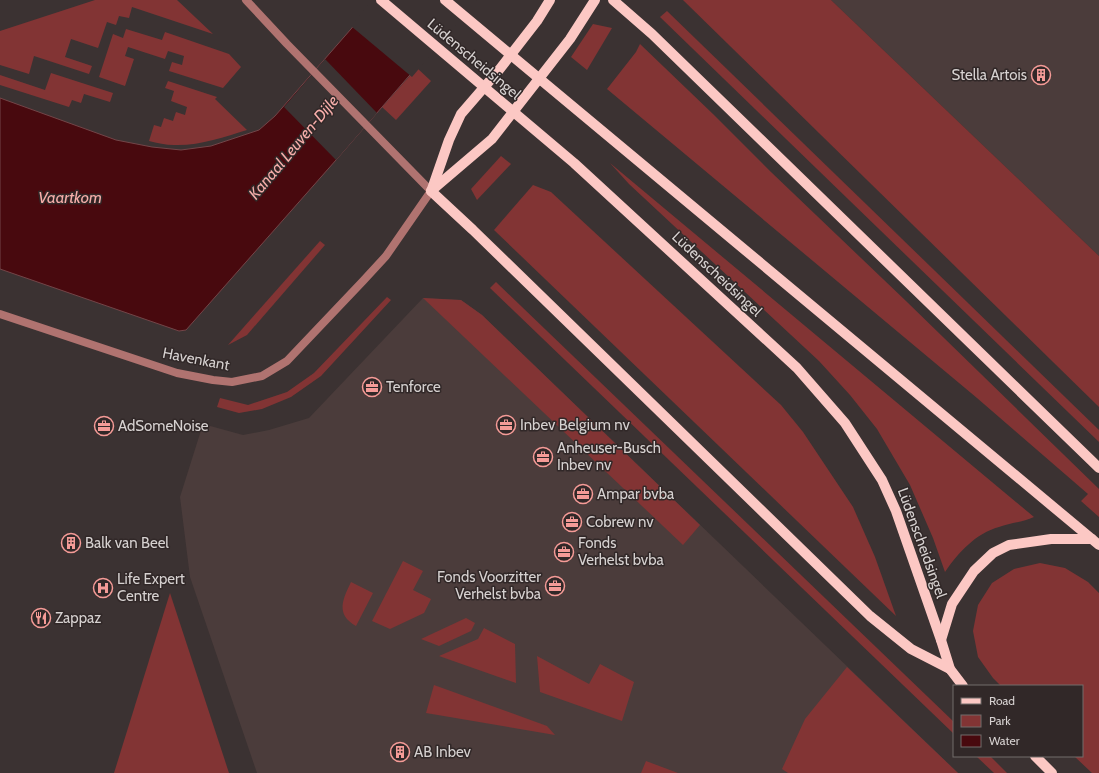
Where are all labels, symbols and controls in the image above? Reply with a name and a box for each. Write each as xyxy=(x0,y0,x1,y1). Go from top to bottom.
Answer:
street label: Lüdenscheidsingel xyxy=(424,15,525,104)
building icon: Stella Artois xyxy=(1030,64,1052,86)
place label: Stella Artois xyxy=(952,66,1027,84)
water label: Kanaal Leuven-Dijle xyxy=(244,92,342,203)
water label: Vaartkom xyxy=(38,188,102,207)
street label: Lüdenscheidsingel xyxy=(668,228,766,321)
street label: Havenkant xyxy=(161,344,231,374)
office icon: Tenforce xyxy=(361,376,383,398)
place label: Tenforce xyxy=(386,378,441,396)
office icon: Inbev Belgium nv xyxy=(495,414,517,436)
office icon: AdSomeNoise xyxy=(93,415,115,437)
place label: Inbev Belgium nv xyxy=(520,416,630,434)
place label: AdSomeNoise xyxy=(118,417,209,435)
place label: Anheuser-Busch Inbev nv xyxy=(557,439,661,474)
office icon: Anheuser-Busch Inbev nv xyxy=(532,446,554,468)
office icon: Ampar bvba xyxy=(572,483,594,505)
place label: Ampar bvba xyxy=(597,485,675,503)
street label: Lüdenscheidsingel xyxy=(894,485,951,601)
office icon: Cobrew nv xyxy=(561,511,583,533)
place label: Cobrew nv xyxy=(586,513,654,531)
building icon: Balk van Beel xyxy=(60,532,82,554)
place label: Balk van Beel xyxy=(85,534,169,552)
place label: Fonds Verhelst bvba xyxy=(578,534,665,569)
office icon: Fonds Verhelst bvba xyxy=(553,541,575,563)
place label: Fonds Voorzitter Verhelst bvba xyxy=(437,568,542,603)
place label: Life Expert Centre xyxy=(117,570,185,605)
office icon: Fonds Voorzitter Verhelst bvba xyxy=(544,575,566,597)
hospital icon: Life Expert Centre xyxy=(92,577,114,599)
restaurant icon: Zappaz xyxy=(30,607,52,629)
place label: Zappaz xyxy=(55,609,101,627)
legend xyxy=(953,685,1083,757)
text: Road xyxy=(989,693,1015,708)
text: Park xyxy=(989,713,1011,728)
text: Water xyxy=(989,733,1020,748)
building icon: AB Inbev xyxy=(389,741,411,763)
place label: AB Inbev xyxy=(414,743,472,761)

